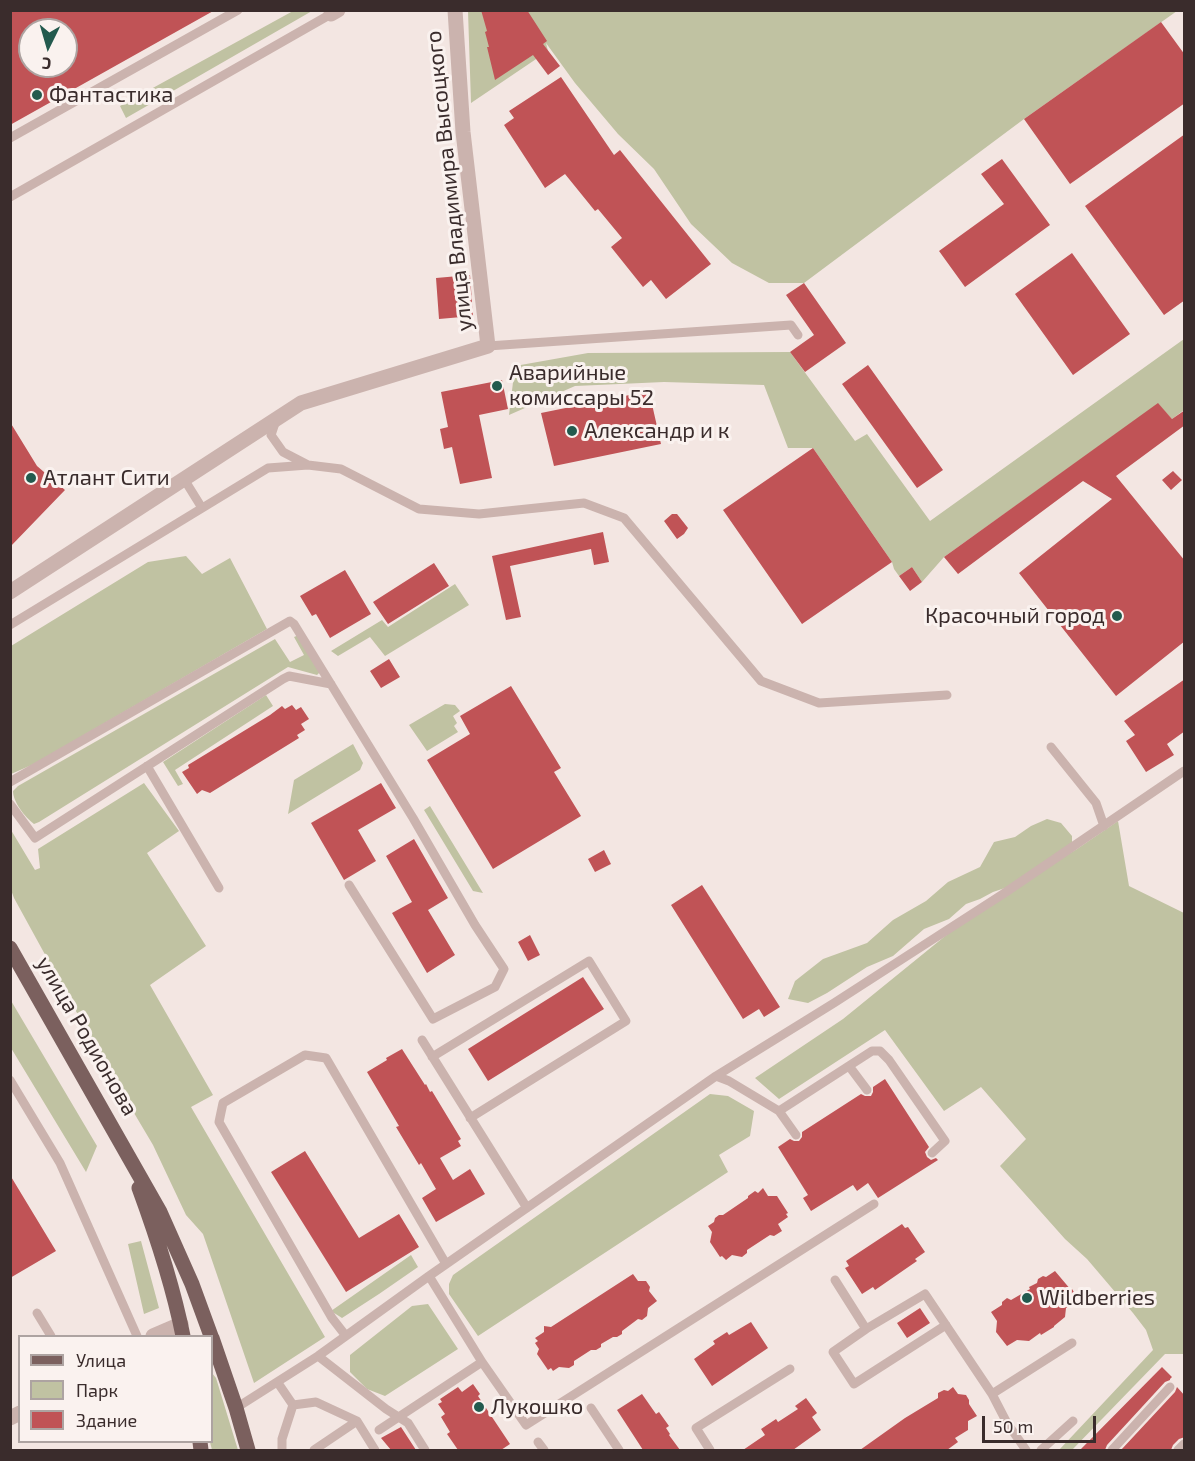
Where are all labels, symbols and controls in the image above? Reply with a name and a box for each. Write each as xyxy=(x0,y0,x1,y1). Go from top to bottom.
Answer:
north arrow xyxy=(18,18,78,78)
street label: улица Владимира Высоцкого xyxy=(420,29,478,333)
text: С xyxy=(41,55,52,74)
place label: Фантастика xyxy=(49,82,173,108)
marker: Фантастика xyxy=(30,88,44,102)
place label: Аварийные комиссары 52 xyxy=(509,360,654,412)
marker: Аварийные комиссары 52 xyxy=(490,379,504,393)
place label: Александр и к xyxy=(584,418,730,444)
marker: Александр и к xyxy=(565,424,579,438)
place label: Атлант Сити xyxy=(43,465,170,491)
marker: Атлант Сити xyxy=(24,471,38,485)
place label: Красочный город xyxy=(925,603,1105,629)
marker: Красочный город xyxy=(1110,609,1124,623)
street label: улица Родионова xyxy=(31,952,143,1120)
place label: Wildberries xyxy=(1039,1285,1155,1311)
marker: Wildberries xyxy=(1020,1291,1034,1305)
legend xyxy=(18,1335,213,1443)
text: Улица xyxy=(76,1349,126,1371)
text: Парк xyxy=(76,1379,118,1401)
place label: Лукошко xyxy=(491,1394,583,1420)
marker: Лукошко xyxy=(472,1400,486,1414)
scale bar xyxy=(985,1404,1099,1442)
text: Здание xyxy=(76,1409,137,1431)
text: 50 m xyxy=(993,1415,1033,1437)

